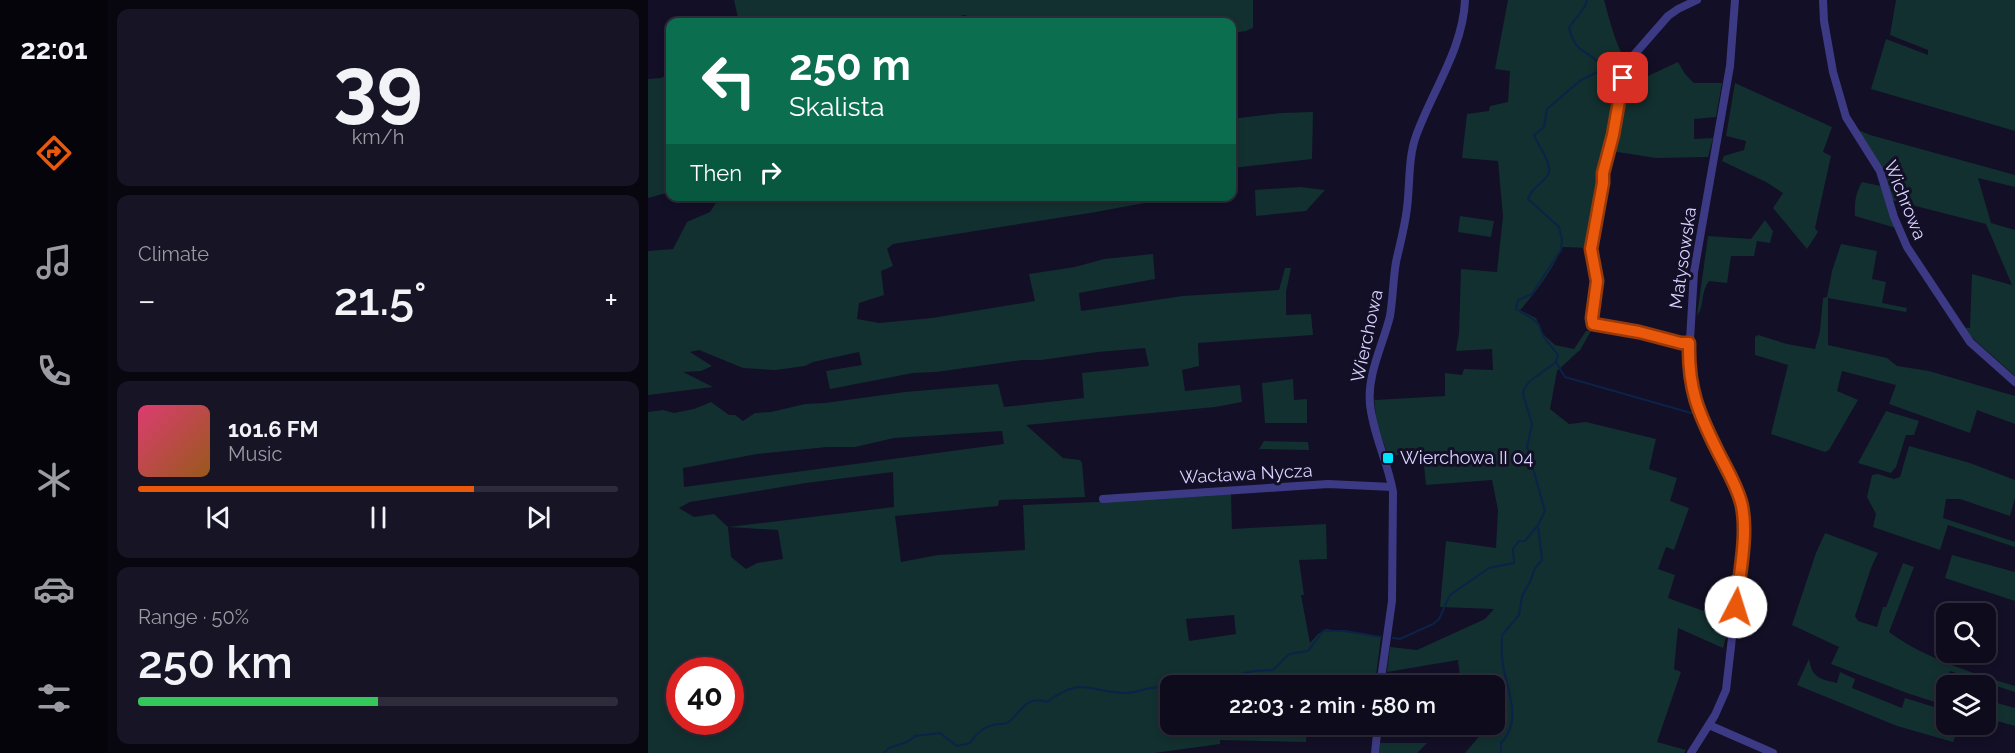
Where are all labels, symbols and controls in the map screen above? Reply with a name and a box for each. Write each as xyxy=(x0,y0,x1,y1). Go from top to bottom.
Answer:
text: 22:01 xyxy=(20,34,88,65)
text: 39 xyxy=(333,40,423,131)
text: 250 m xyxy=(789,41,911,90)
icon: left xyxy=(690,42,768,120)
pin xyxy=(1597,52,1648,103)
icon: arrive xyxy=(1606,61,1639,94)
text: Skalista xyxy=(789,91,884,122)
text: km/h xyxy=(352,125,404,149)
icon: directions xyxy=(33,132,75,174)
icon: right xyxy=(754,156,787,189)
street label: Wichrowa xyxy=(1880,157,1931,243)
text: Then xyxy=(690,160,742,186)
street label: Matysowska xyxy=(1665,206,1700,310)
icon: music xyxy=(33,241,75,283)
text: Climate xyxy=(138,242,209,266)
text: 21.5° xyxy=(334,273,426,326)
text: − xyxy=(138,281,156,320)
text: + xyxy=(604,281,618,320)
street label: Wierchowa xyxy=(1346,288,1387,384)
icon: phone xyxy=(33,350,75,392)
text: 101.6 FM xyxy=(228,416,319,442)
text: Music xyxy=(228,442,282,466)
place label: Wierchowa II 04 xyxy=(1400,447,1533,468)
marker: Wierchowa II 04 xyxy=(1381,451,1395,465)
icon: climate xyxy=(33,459,75,501)
street label: Wacława Nycza xyxy=(1179,460,1313,487)
icon: previous xyxy=(202,501,235,534)
icon: pause xyxy=(362,501,395,534)
icon: next xyxy=(522,501,555,534)
icon: car xyxy=(33,568,75,610)
position arrow xyxy=(1704,575,1768,639)
map controls xyxy=(1936,603,1996,735)
button: search xyxy=(1936,603,1996,663)
text: Range · 50% xyxy=(138,605,249,629)
text: 250 km xyxy=(138,636,293,689)
speed limit sign: 40 xyxy=(666,657,744,735)
button: layers xyxy=(1936,675,1996,735)
icon: filters xyxy=(33,677,75,719)
text: 22:03 · 2 min · 580 m xyxy=(1229,692,1436,718)

